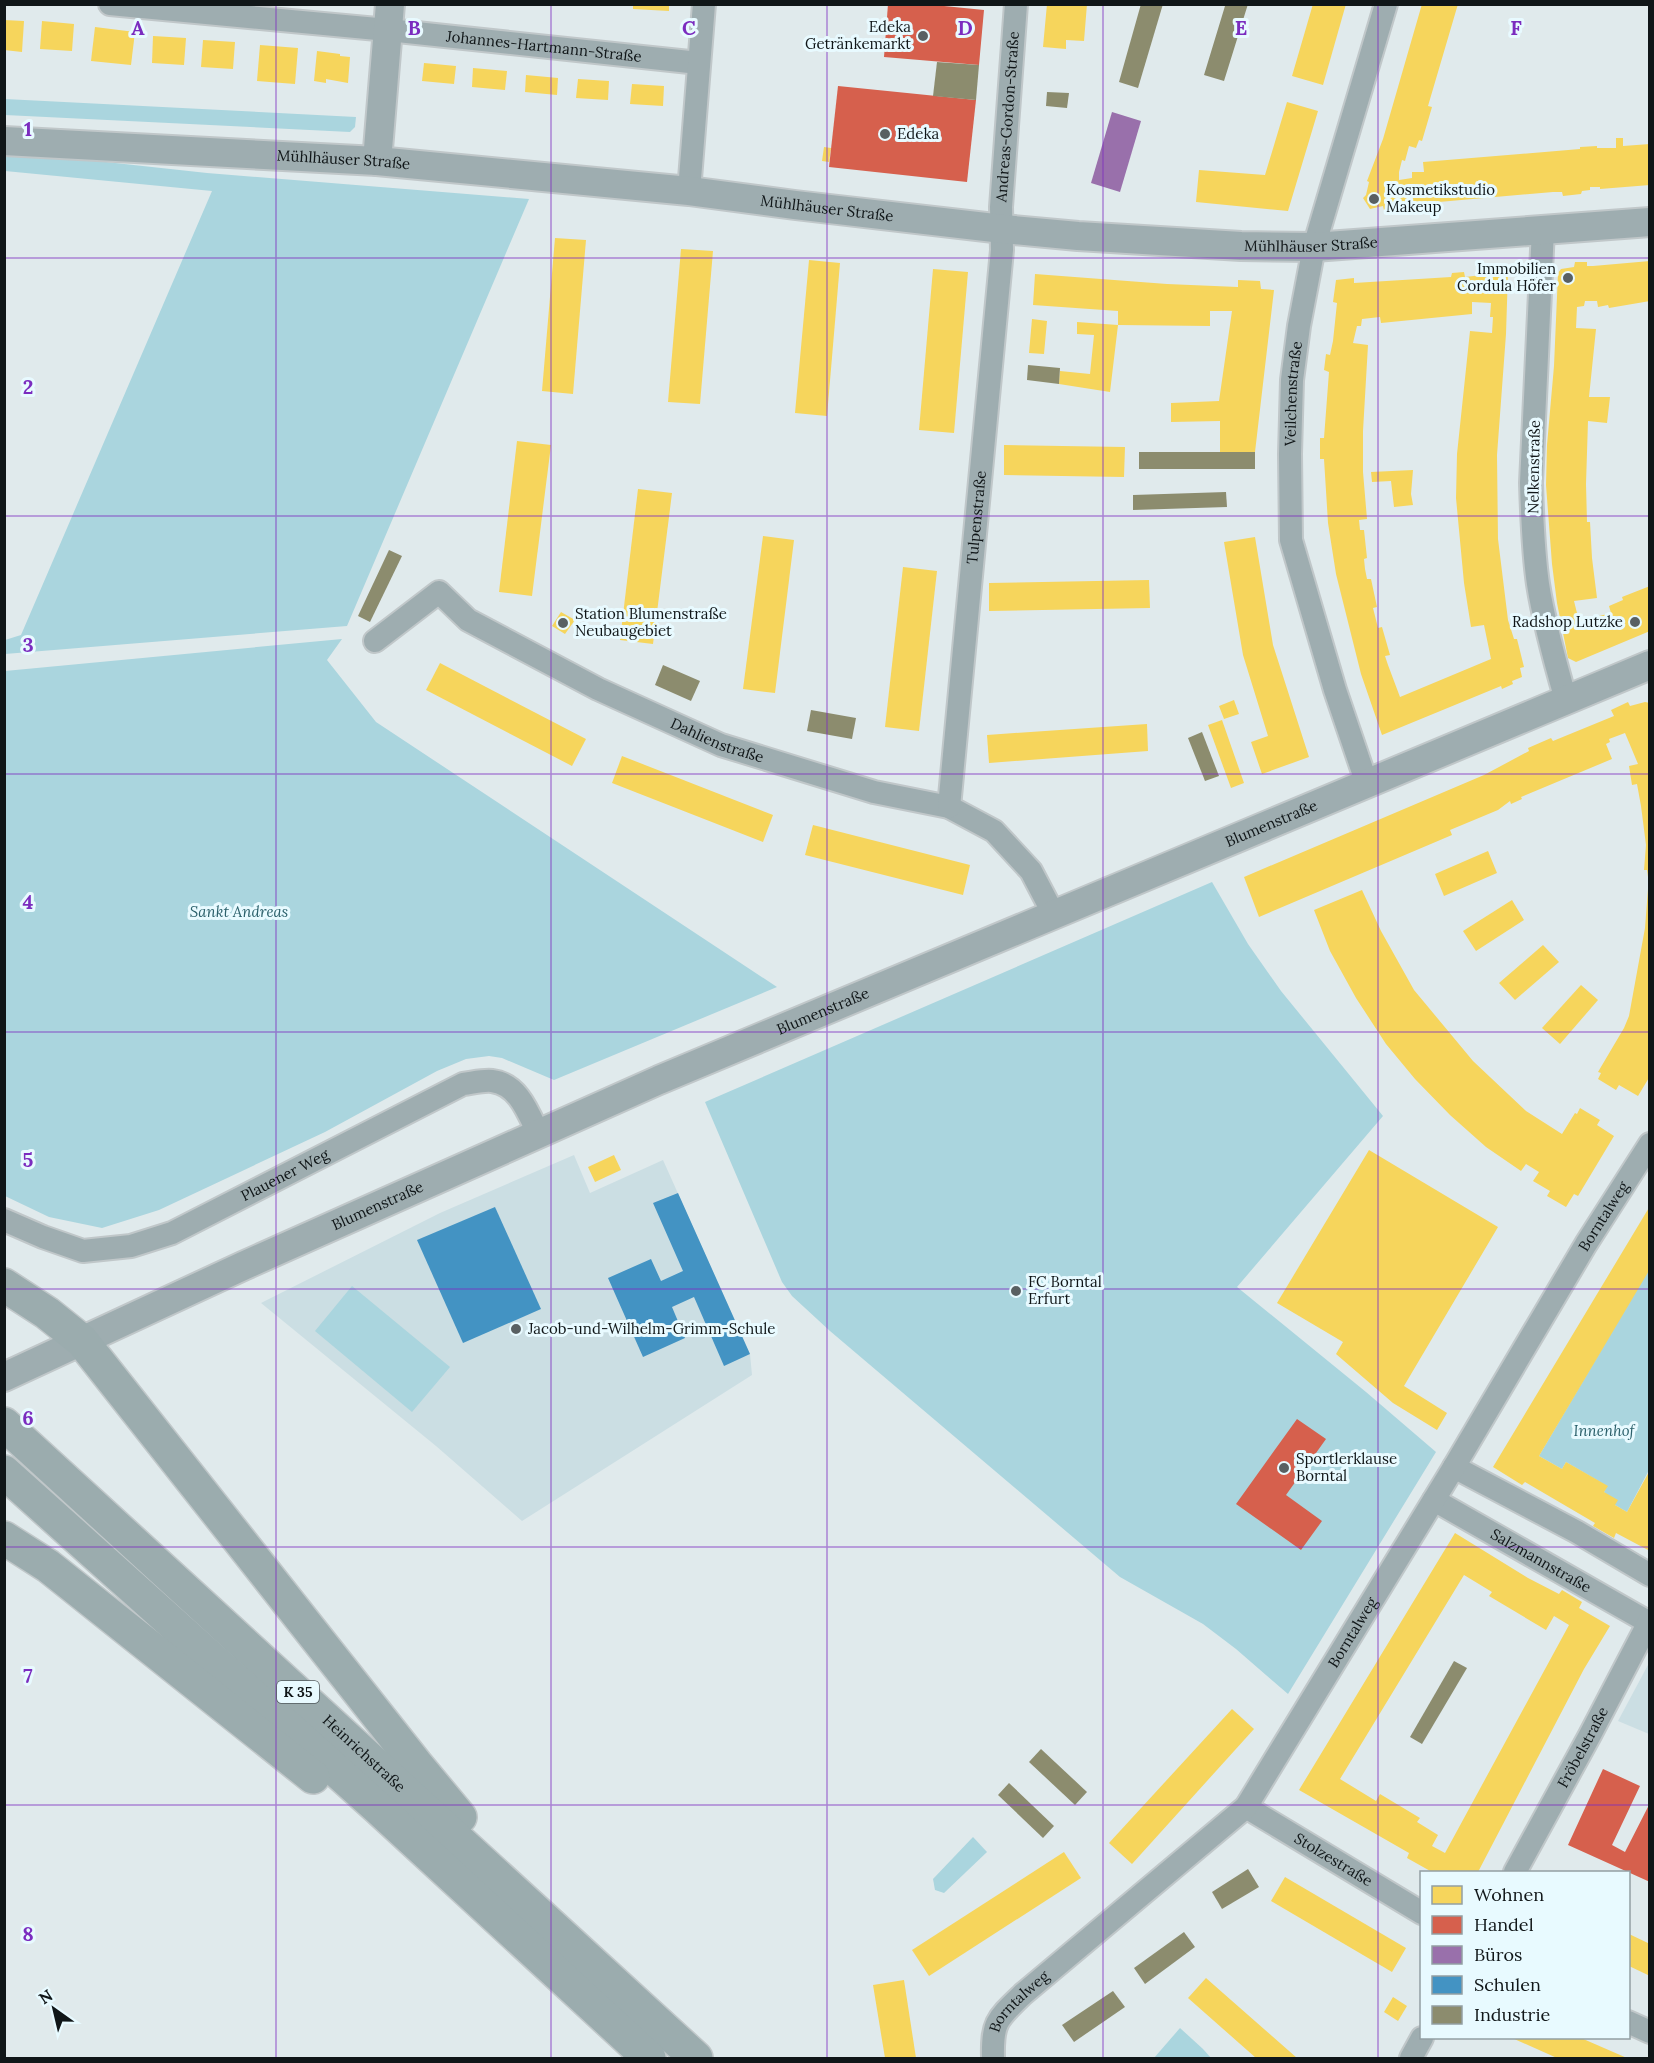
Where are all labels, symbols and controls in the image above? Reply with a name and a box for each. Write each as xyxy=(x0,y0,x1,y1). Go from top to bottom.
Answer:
text: A xyxy=(131,15,145,40)
text: B xyxy=(407,15,421,40)
text: C xyxy=(682,15,696,40)
text: D xyxy=(957,15,973,40)
text: E xyxy=(1235,15,1247,40)
text: F xyxy=(1510,15,1522,40)
place label: Edeka Getränkemarkt xyxy=(805,17,911,53)
street label: Johannes-Hartmann-Straße xyxy=(444,26,643,66)
marker: Edeka Getränkemarkt xyxy=(916,29,930,43)
street label: Andreas-Gordon-Straße xyxy=(991,31,1023,204)
text: 1 xyxy=(24,116,32,141)
place label: Edeka xyxy=(897,124,939,143)
marker: Edeka xyxy=(878,127,892,141)
street label: Mühlhäuser Straße xyxy=(276,146,411,173)
place label: Kosmetikstudio Makeup xyxy=(1386,180,1495,216)
street label: Mühlhäuser Straße xyxy=(759,191,894,225)
marker: Kosmetikstudio Makeup xyxy=(1367,192,1381,206)
street label: Mühlhäuser Straße xyxy=(1244,232,1378,256)
place label: Immobilien Cordula Höfer xyxy=(1457,259,1557,295)
marker: Immobilien Cordula Höfer xyxy=(1561,271,1575,285)
street label: Veilchenstraße xyxy=(1280,340,1306,447)
text: 2 xyxy=(23,374,33,399)
street label: Nelkenstraße xyxy=(1523,420,1544,514)
street label: Tulpenstraße xyxy=(962,470,990,565)
place label: Station Blumenstraße Neubaugebiet xyxy=(575,604,727,640)
place label: Radshop Lutzke xyxy=(1512,612,1623,631)
marker: Radshop Lutzke xyxy=(1628,615,1642,629)
marker: Station Blumenstraße Neubaugebiet xyxy=(556,616,570,630)
text: 3 xyxy=(22,632,34,657)
street label: Dahlienstraße xyxy=(668,713,766,767)
street label: Blumenstraße xyxy=(1222,795,1320,851)
text: 4 xyxy=(23,889,34,914)
park label: Sankt Andreas xyxy=(190,902,288,921)
street label: Blumenstraße xyxy=(774,983,872,1039)
street label: Plauener Weg xyxy=(237,1144,332,1205)
text: 5 xyxy=(23,1147,34,1172)
street label: Blumenstraße xyxy=(329,1177,426,1234)
street label: Borntalweg xyxy=(1574,1177,1633,1255)
place label: FC Borntal Erfurt xyxy=(1028,1272,1102,1308)
marker: FC Borntal Erfurt xyxy=(1009,1284,1023,1298)
place label: Jacob-und-Wilhelm-Grimm-Schule xyxy=(527,1319,775,1338)
marker: Jacob-und-Wilhelm-Grimm-Schule xyxy=(509,1322,523,1336)
text: 6 xyxy=(22,1405,34,1430)
park label: Innenhof xyxy=(1574,1421,1636,1440)
place label: Sportlerklause Borntal xyxy=(1296,1449,1397,1485)
marker: Sportlerklause Borntal xyxy=(1277,1461,1291,1475)
street label: Salzmannstraße xyxy=(1487,1524,1595,1597)
street label: Borntalweg xyxy=(1323,1593,1381,1671)
text: 7 xyxy=(23,1663,33,1688)
road number: K 35 xyxy=(277,1681,319,1703)
street label: Fröbelstraße xyxy=(1553,1703,1612,1791)
street label: Heinrichstraße xyxy=(319,1711,410,1796)
street label: Stolzestraße xyxy=(1291,1828,1376,1890)
legend xyxy=(1420,1871,1630,2039)
text: Wohnen xyxy=(1474,1883,1544,1906)
text: Handel xyxy=(1474,1913,1534,1936)
text: 8 xyxy=(22,1921,34,1946)
text: Büros xyxy=(1474,1943,1522,1966)
street label: Borntalweg xyxy=(985,1966,1053,2035)
text: Schulen xyxy=(1474,1973,1541,1996)
north arrow xyxy=(24,1979,84,2039)
text: N xyxy=(35,1985,56,2008)
text: Industrie xyxy=(1474,2003,1550,2026)

